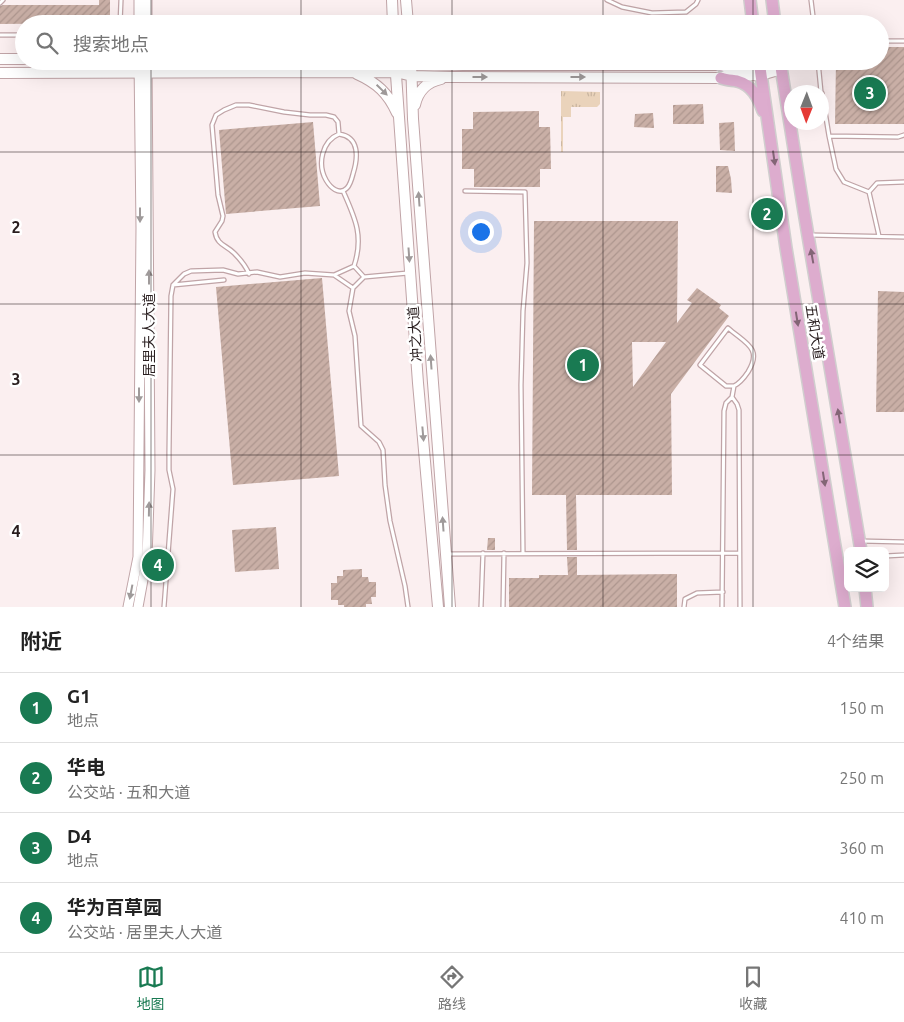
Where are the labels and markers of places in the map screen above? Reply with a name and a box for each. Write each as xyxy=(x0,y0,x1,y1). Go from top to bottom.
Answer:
pin: 3 xyxy=(854,74,886,112)
pin: 2 xyxy=(751,195,783,233)
pin: 1 xyxy=(567,346,599,384)
pin: 4 xyxy=(142,546,174,584)

